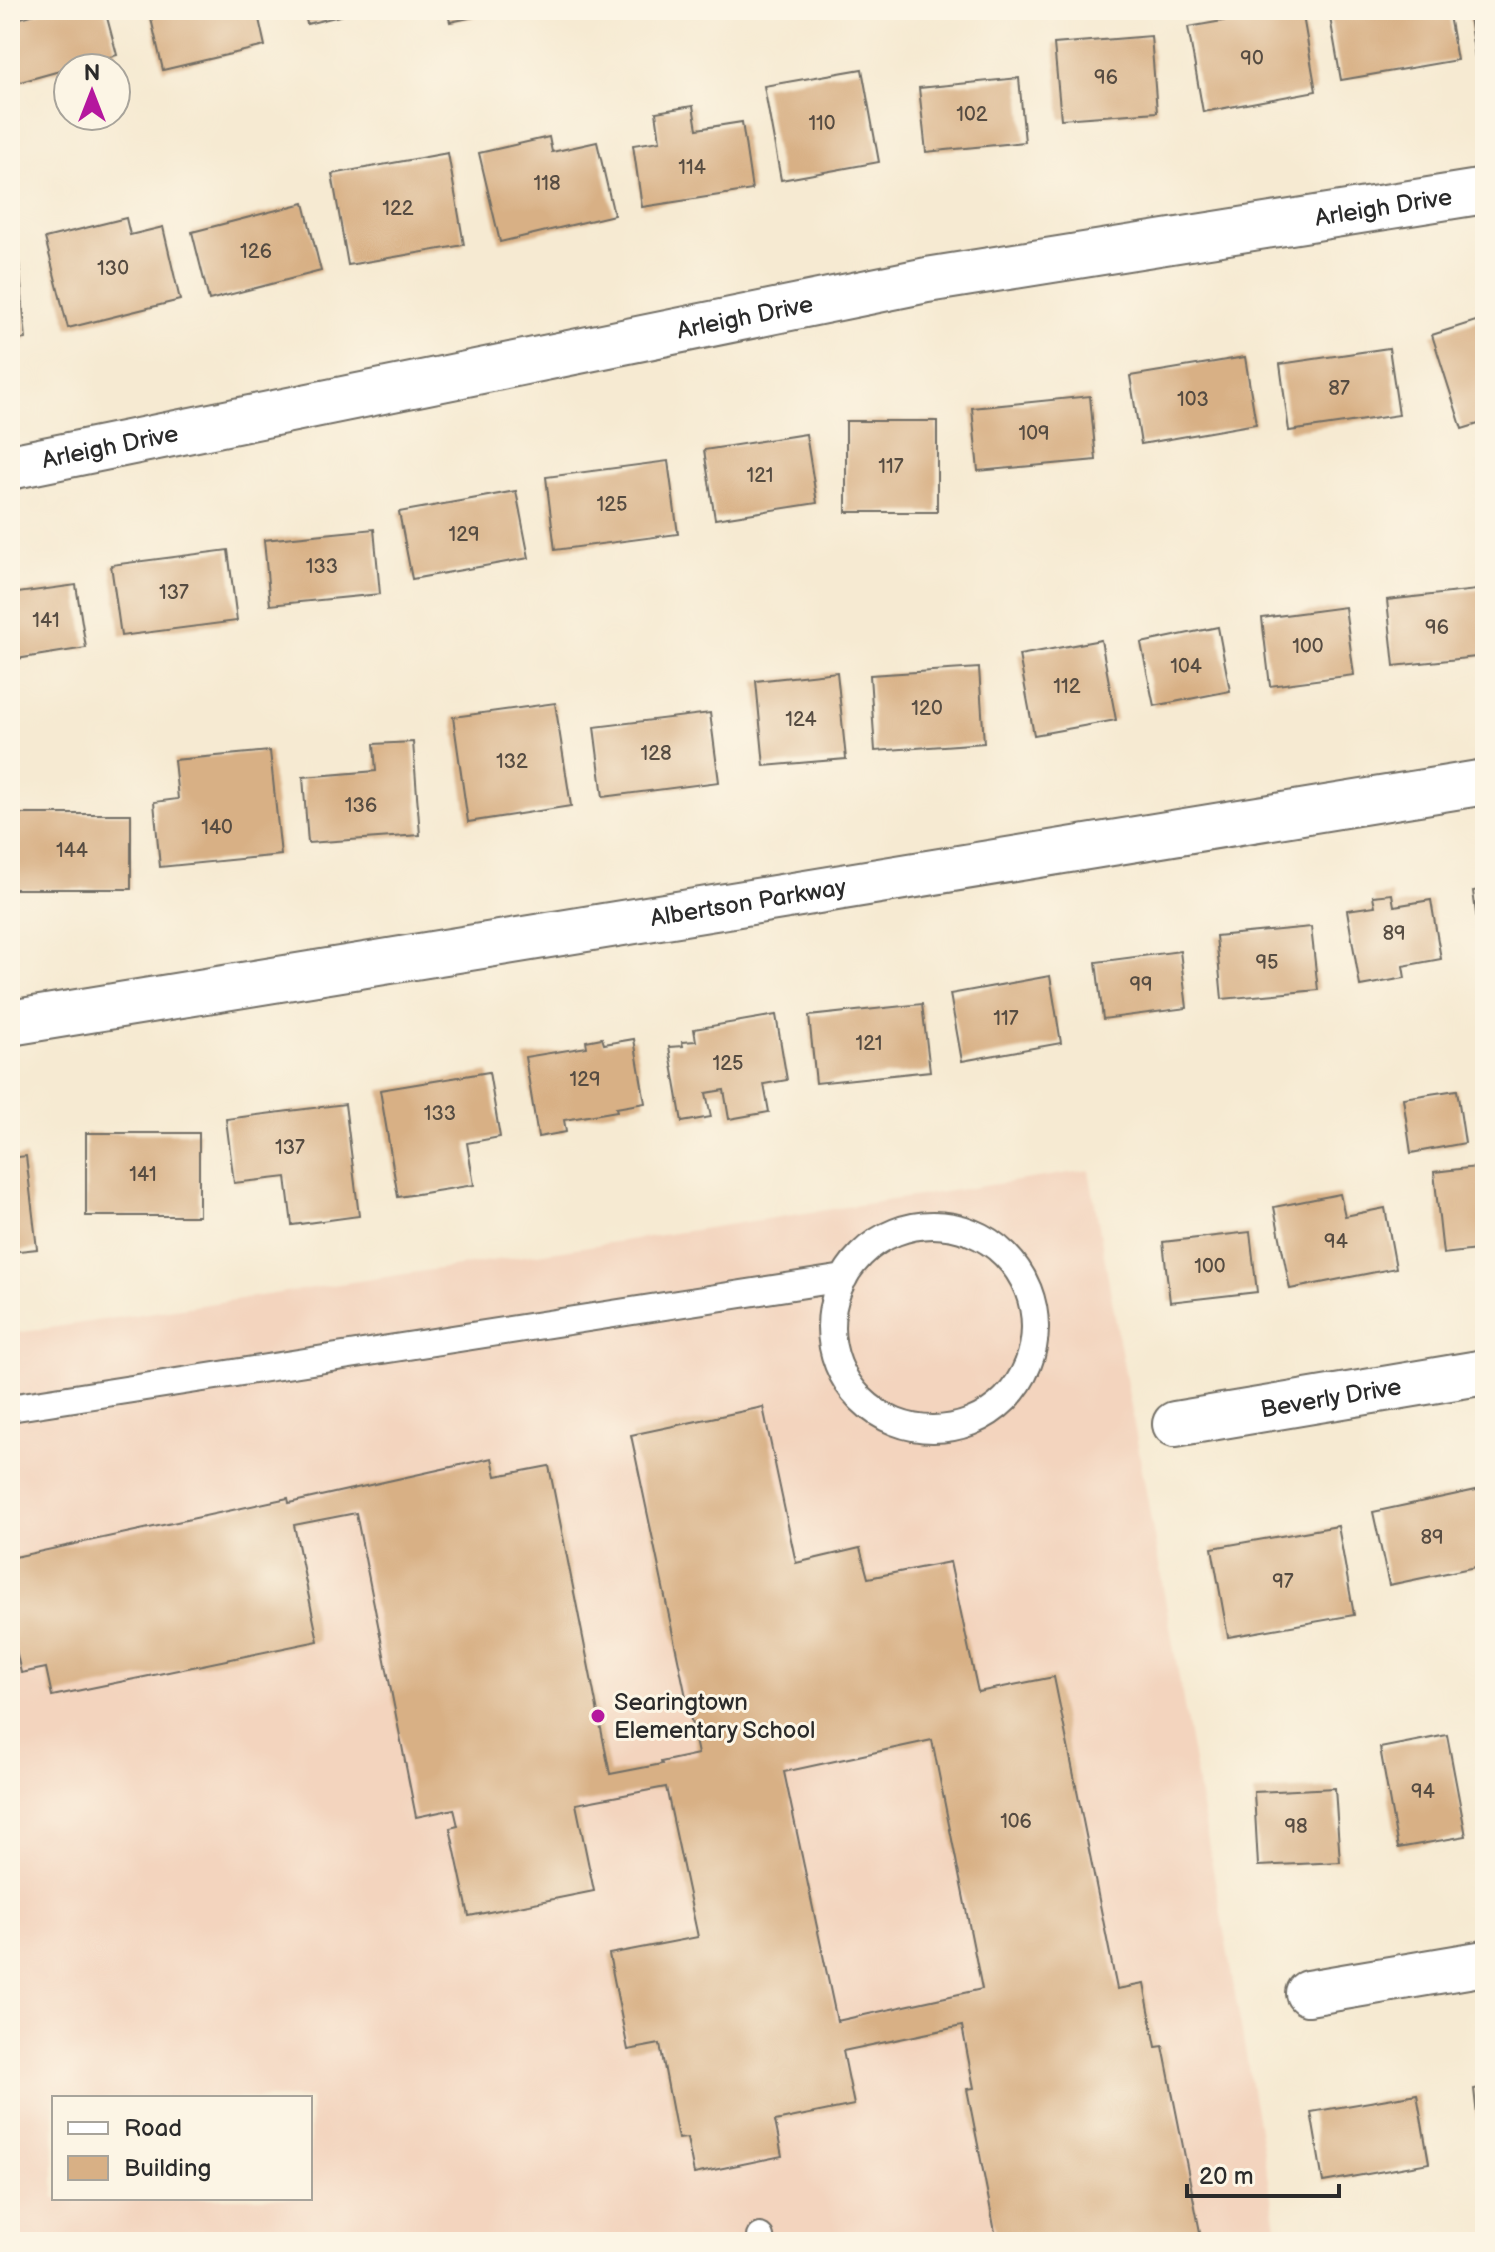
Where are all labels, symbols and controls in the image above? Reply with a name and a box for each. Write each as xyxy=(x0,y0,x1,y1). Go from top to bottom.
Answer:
house number: 90 xyxy=(1240,47,1264,71)
north arrow xyxy=(52,52,132,132)
text: N xyxy=(84,60,100,87)
house number: 96 xyxy=(1094,66,1118,90)
house number: 102 xyxy=(956,103,988,127)
house number: 110 xyxy=(808,112,836,136)
house number: 114 xyxy=(678,156,706,180)
house number: 118 xyxy=(533,172,561,196)
street label: Arleigh Drive xyxy=(1313,182,1454,232)
house number: 122 xyxy=(382,197,414,221)
house number: 126 xyxy=(240,240,272,264)
house number: 130 xyxy=(97,257,129,281)
street label: Arleigh Drive xyxy=(674,289,816,345)
house number: 87 xyxy=(1328,377,1350,401)
house number: 103 xyxy=(1177,388,1209,412)
street label: Arleigh Drive xyxy=(39,419,181,475)
house number: 109 xyxy=(1018,422,1050,446)
house number: 117 xyxy=(878,455,904,479)
house number: 121 xyxy=(747,464,773,488)
house number: 125 xyxy=(597,493,628,517)
house number: 129 xyxy=(448,523,480,547)
house number: 133 xyxy=(306,555,338,579)
house number: 137 xyxy=(159,581,189,605)
house number: 141 xyxy=(32,609,60,633)
house number: 96 xyxy=(1425,616,1449,640)
house number: 100 xyxy=(1292,635,1324,659)
house number: 104 xyxy=(1170,655,1202,679)
house number: 112 xyxy=(1053,675,1081,699)
house number: 120 xyxy=(911,697,943,721)
house number: 124 xyxy=(785,708,817,732)
house number: 128 xyxy=(640,742,672,766)
house number: 132 xyxy=(496,750,528,774)
house number: 136 xyxy=(345,794,377,818)
house number: 140 xyxy=(201,816,233,840)
house number: 144 xyxy=(56,839,88,863)
street label: Albertson Parkway xyxy=(648,872,848,933)
house number: 89 xyxy=(1382,922,1406,946)
house number: 95 xyxy=(1255,951,1279,975)
house number: 99 xyxy=(1129,973,1153,997)
house number: 117 xyxy=(993,1007,1019,1031)
house number: 121 xyxy=(856,1032,882,1056)
house number: 125 xyxy=(713,1052,744,1076)
house number: 129 xyxy=(569,1068,601,1092)
house number: 133 xyxy=(424,1102,456,1126)
house number: 137 xyxy=(275,1136,305,1160)
house number: 141 xyxy=(129,1163,157,1187)
house number: 94 xyxy=(1324,1230,1348,1254)
house number: 100 xyxy=(1194,1255,1226,1279)
street label: Beverly Drive xyxy=(1258,1372,1403,1424)
house number: 89 xyxy=(1420,1526,1444,1550)
house number: 97 xyxy=(1272,1570,1294,1594)
place label: Searingtown Elementary School xyxy=(614,1688,815,1745)
marker: Searingtown Elementary School xyxy=(589,1707,607,1725)
house number: 94 xyxy=(1411,1780,1435,1804)
house number: 106 xyxy=(1000,1810,1032,1834)
house number: 98 xyxy=(1284,1815,1308,1839)
legend xyxy=(52,2096,312,2200)
text: Road xyxy=(124,2114,182,2143)
scale bar xyxy=(1187,2148,1339,2198)
text: Building xyxy=(124,2154,211,2183)
text: 20 m xyxy=(1199,2162,1254,2191)

